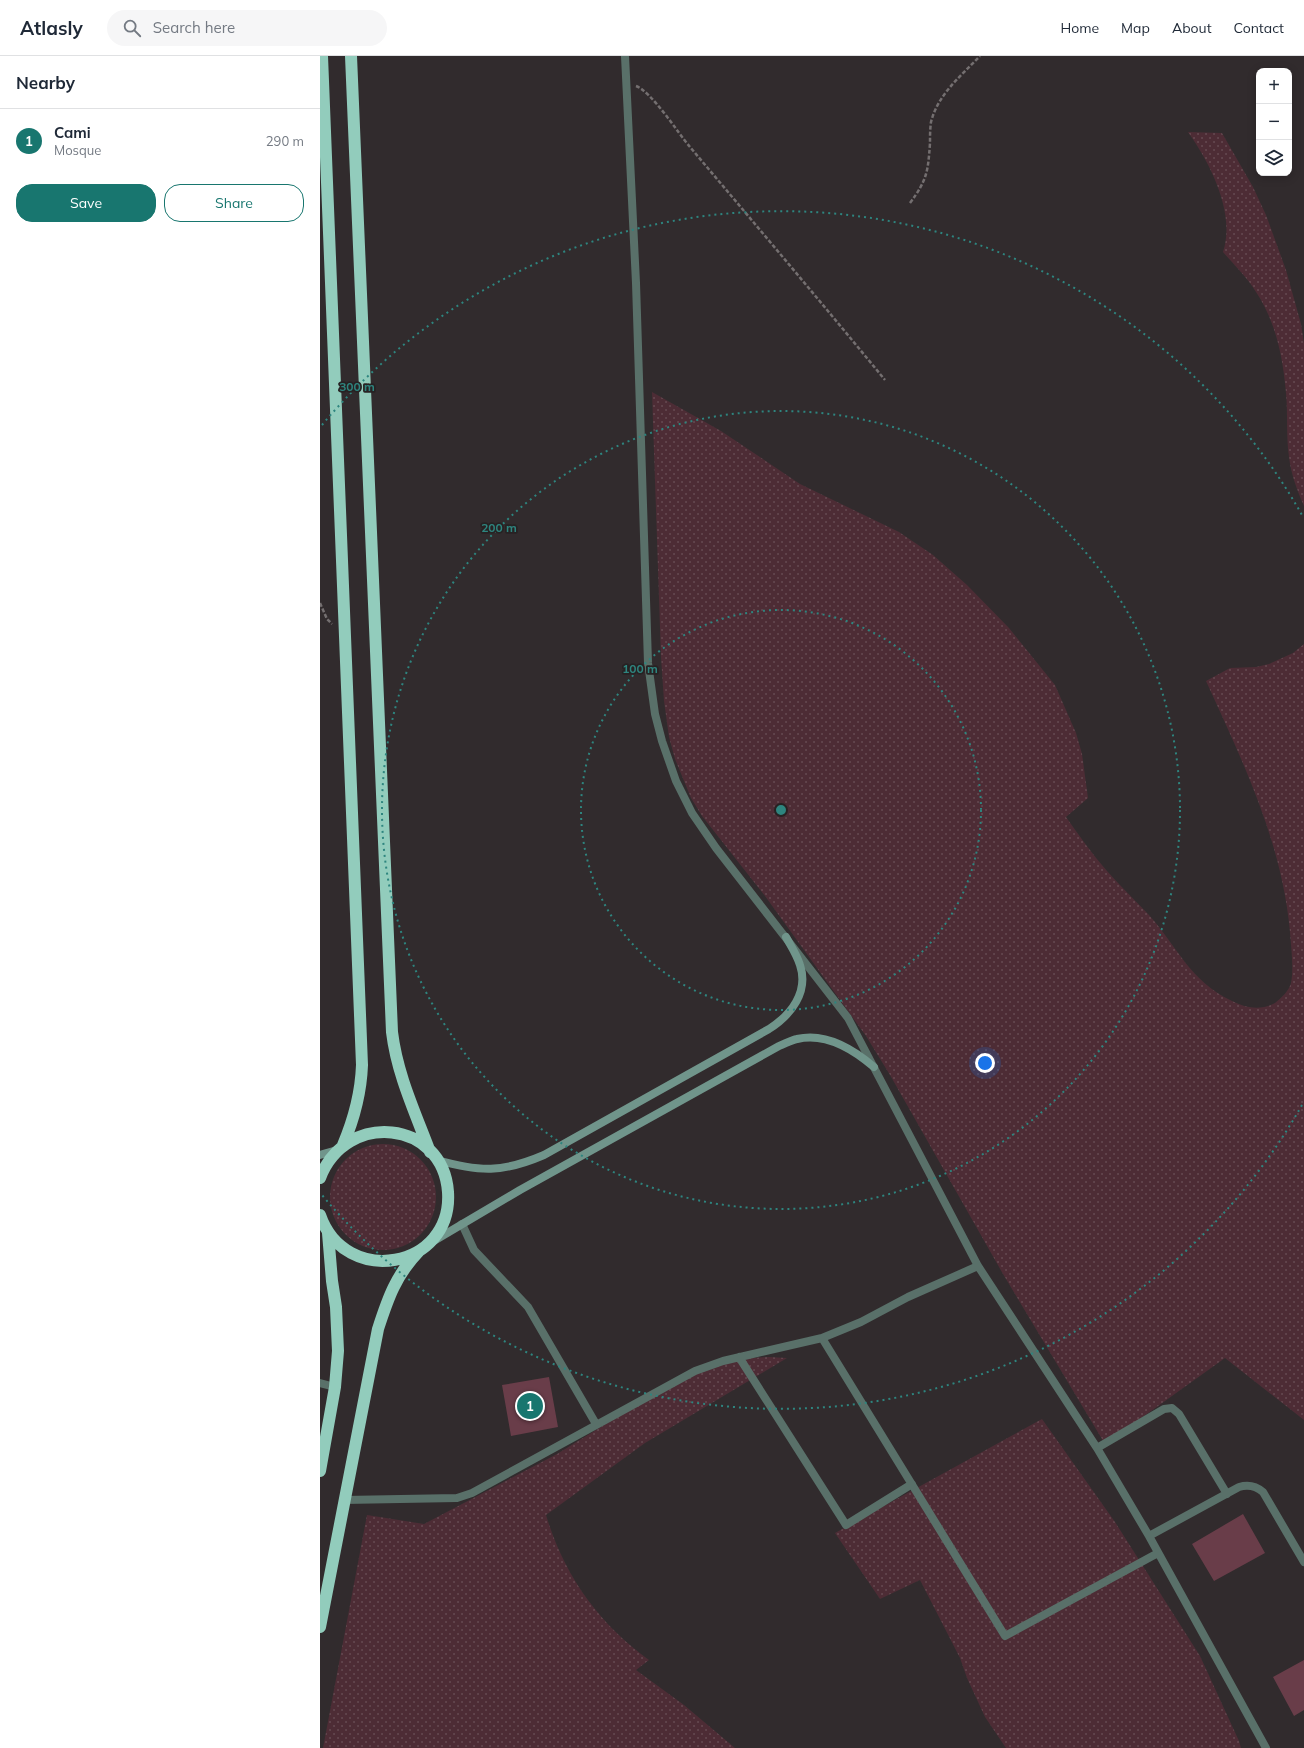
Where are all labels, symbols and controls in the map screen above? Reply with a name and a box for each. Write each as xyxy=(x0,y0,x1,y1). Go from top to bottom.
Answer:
search box xyxy=(107,10,387,46)
text: Atlasly xyxy=(20,16,83,40)
icon: search xyxy=(121,17,143,39)
text: Search here xyxy=(153,18,235,37)
text: Home xyxy=(1060,19,1099,37)
text: Map xyxy=(1121,19,1150,37)
text: About xyxy=(1172,19,1212,37)
text: Contact xyxy=(1234,19,1284,37)
map controls xyxy=(1256,68,1292,176)
button: + xyxy=(1256,68,1292,104)
text: Nearby xyxy=(16,72,75,93)
button: − xyxy=(1256,104,1292,140)
text: Cami xyxy=(54,123,91,142)
text: 1 xyxy=(25,133,33,149)
text: 290 m xyxy=(266,133,304,149)
button: layers xyxy=(1256,140,1292,176)
text: Mosque xyxy=(54,142,101,158)
button: Save xyxy=(16,184,156,222)
button: Share xyxy=(164,184,304,222)
text: 300 m xyxy=(339,379,375,394)
text: 200 m xyxy=(481,520,517,535)
text: 100 m xyxy=(622,661,658,676)
centre of rings xyxy=(774,803,788,817)
your location xyxy=(975,1053,995,1073)
pin: 1 xyxy=(517,1391,543,1421)

